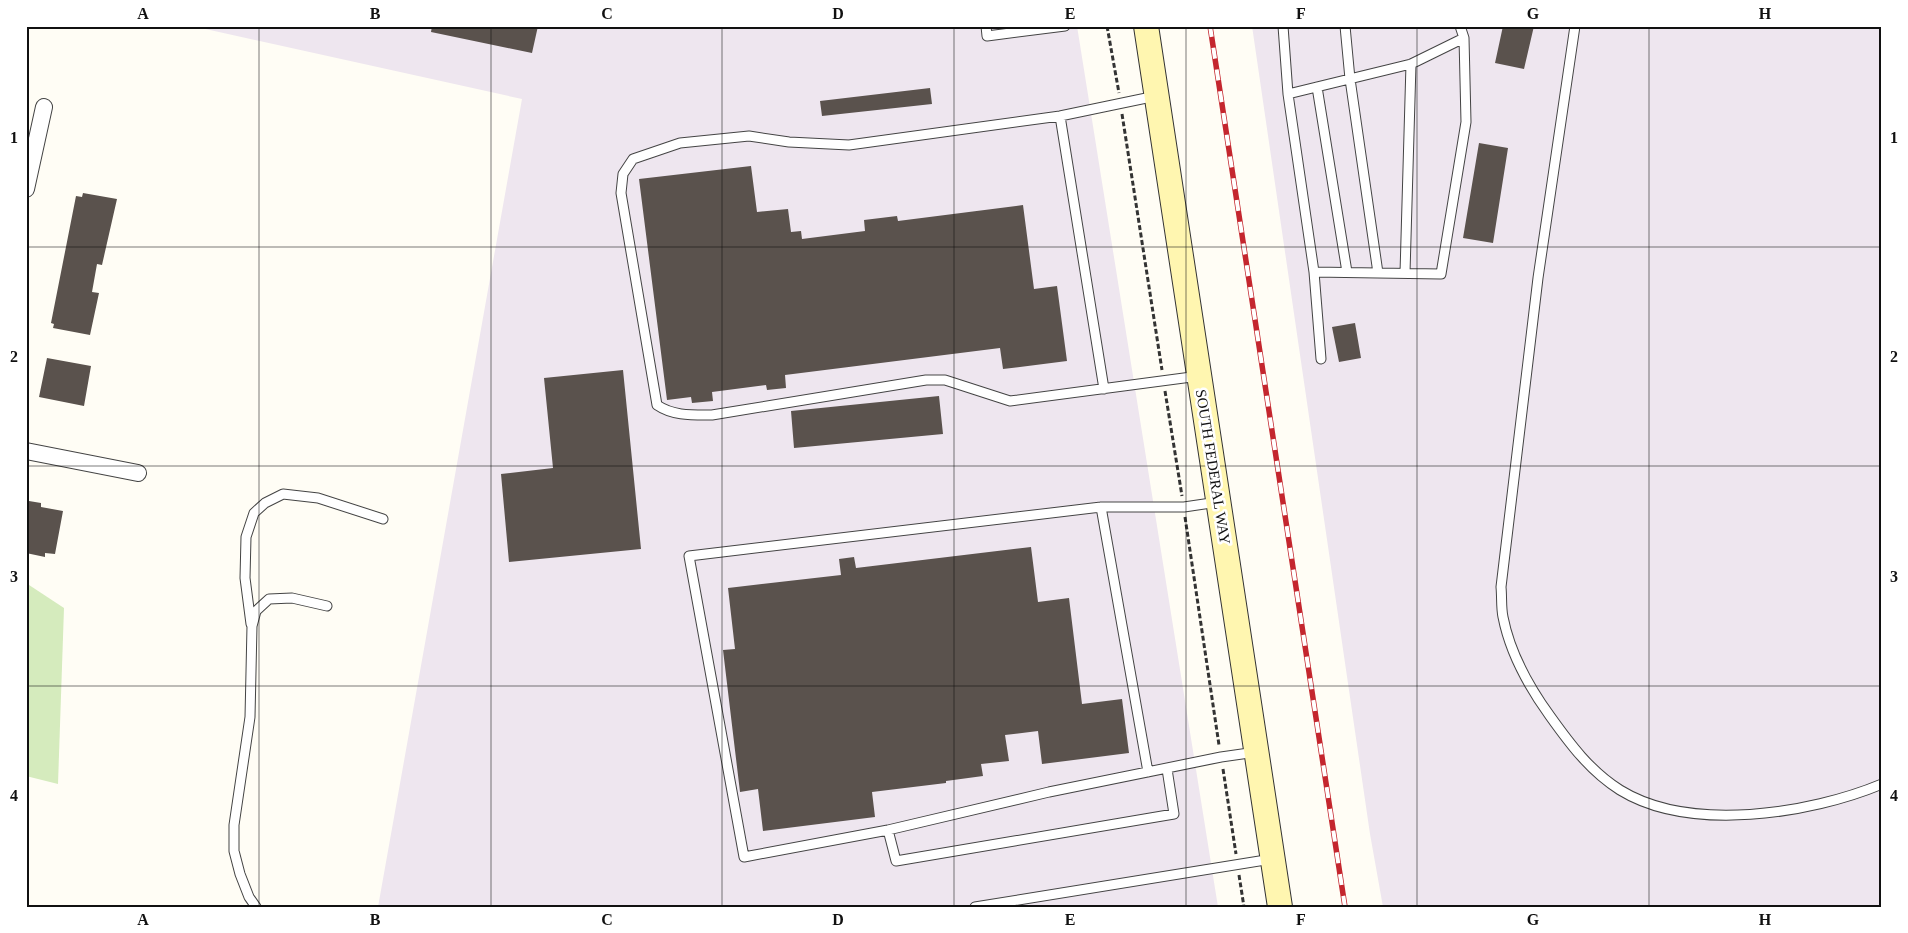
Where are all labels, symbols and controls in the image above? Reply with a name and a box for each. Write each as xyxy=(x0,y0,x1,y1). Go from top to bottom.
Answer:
text: A xyxy=(137,5,149,22)
text: B xyxy=(370,5,381,22)
text: C xyxy=(601,5,613,22)
text: D xyxy=(832,5,844,22)
text: E xyxy=(1065,5,1075,22)
text: F xyxy=(1296,5,1306,22)
text: G xyxy=(1527,5,1540,22)
text: H xyxy=(1759,5,1772,22)
text: 1 xyxy=(10,129,18,146)
text: 1 xyxy=(1890,129,1898,146)
text: 2 xyxy=(10,348,18,365)
text: 2 xyxy=(1890,348,1898,365)
street label: SOUTH FEDERAL WAY xyxy=(1193,388,1233,546)
text: 3 xyxy=(10,568,18,585)
text: 3 xyxy=(1890,568,1898,585)
text: 4 xyxy=(10,787,18,804)
text: 4 xyxy=(1890,787,1898,804)
text: A xyxy=(137,911,149,928)
text: B xyxy=(370,911,381,928)
text: C xyxy=(601,911,613,928)
text: D xyxy=(832,911,844,928)
text: E xyxy=(1065,911,1075,928)
text: F xyxy=(1296,911,1306,928)
text: G xyxy=(1527,911,1540,928)
text: H xyxy=(1759,911,1772,928)

